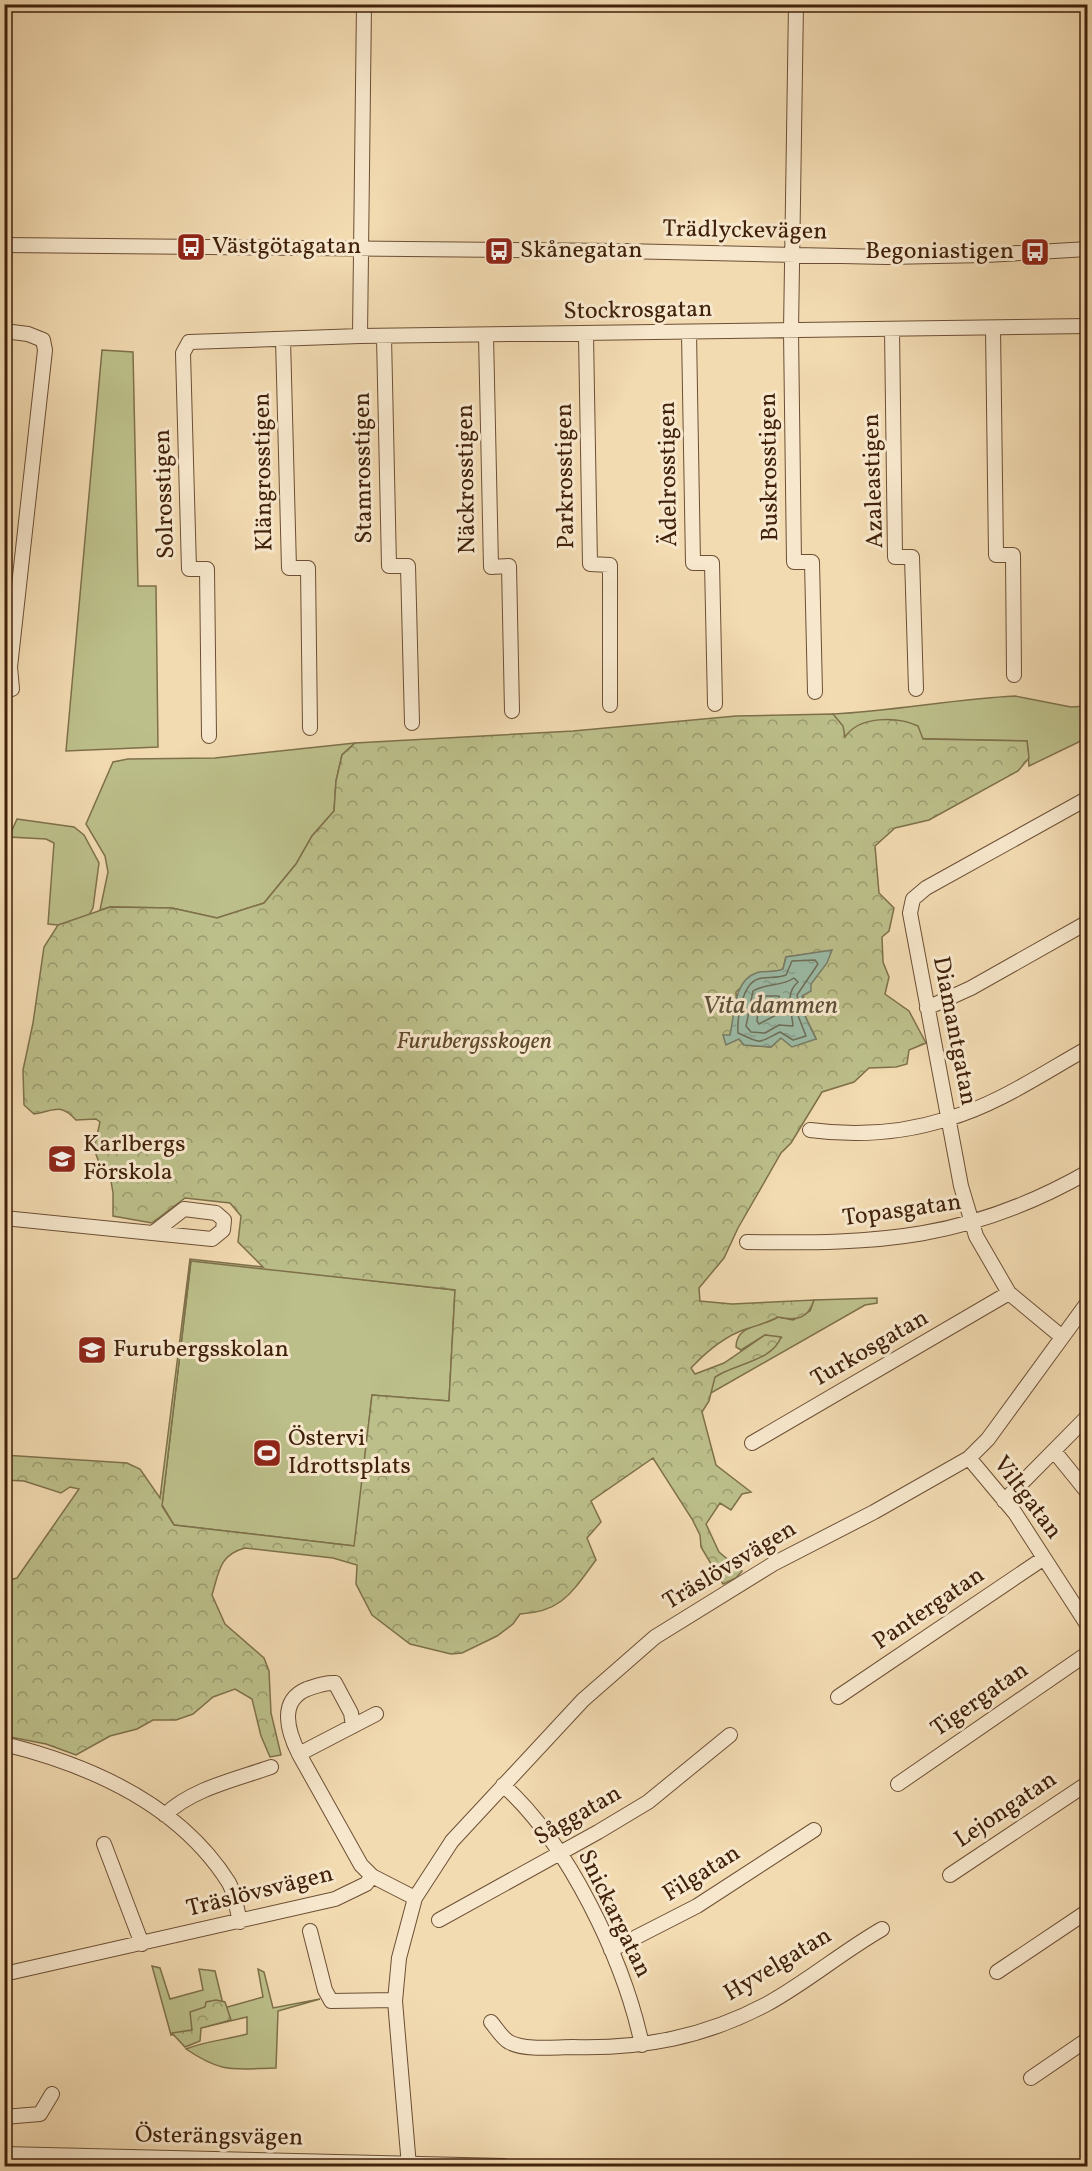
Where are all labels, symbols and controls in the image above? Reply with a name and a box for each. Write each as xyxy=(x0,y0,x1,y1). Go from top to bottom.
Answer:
street label: Trädlyckevägen xyxy=(662,213,828,249)
place label: Västgötagatan xyxy=(212,230,361,264)
bus stop icon: Västgötagatan xyxy=(175,231,207,263)
place label: Skånegatan xyxy=(520,234,643,268)
bus stop icon: Skånegatan xyxy=(483,235,515,267)
place label: Begoniastigen xyxy=(865,235,1014,269)
bus stop icon: Begoniastigen xyxy=(1019,236,1051,268)
street label: Stockrosgatan xyxy=(563,293,713,329)
street label: Klängrosstigen xyxy=(246,392,282,552)
street label: Stamrosstigen xyxy=(346,392,382,544)
street label: Buskrosstigen xyxy=(752,392,788,542)
street label: Ädelrosstigen xyxy=(651,401,687,547)
street label: Parkrosstigen xyxy=(548,403,584,549)
street label: Näckrosstigen xyxy=(449,404,485,554)
street label: Azaleastigen xyxy=(855,413,893,549)
street label: Solrosstigen xyxy=(146,428,184,560)
street label: Diamantgatan xyxy=(923,954,985,1108)
water label: Vita dammen xyxy=(702,988,838,1024)
park label: Furubergsskogen xyxy=(396,1025,552,1059)
place label: Karlbergs Förskola xyxy=(83,1128,186,1190)
school or university icon: Karlbergs Förskola xyxy=(46,1143,78,1175)
street label: Topasgatan xyxy=(840,1186,964,1236)
street label: Turkosgatan xyxy=(805,1302,935,1396)
place label: Furubergsskolan xyxy=(113,1333,289,1367)
school or university icon: Furubergsskolan xyxy=(76,1334,108,1366)
place label: Östervi Idrottsplats xyxy=(288,1422,411,1484)
sports icon: Östervi Idrottsplats xyxy=(251,1437,283,1469)
street label: Viltgatan xyxy=(984,1449,1070,1547)
street label: Träslövsvägen xyxy=(657,1513,803,1619)
street label: Pantergatan xyxy=(866,1559,992,1659)
street label: Tigergatan xyxy=(924,1654,1036,1746)
street label: Lejongatan xyxy=(948,1763,1064,1857)
street label: Såggatan xyxy=(528,1777,628,1855)
street label: Filgatan xyxy=(657,1837,747,1911)
street label: Snickargatan xyxy=(568,1844,660,1984)
street label: Träslövsvägen xyxy=(183,1857,337,1927)
street label: Hyvelgatan xyxy=(718,1919,838,2011)
street label: Österängsvägen xyxy=(135,2119,303,2155)

